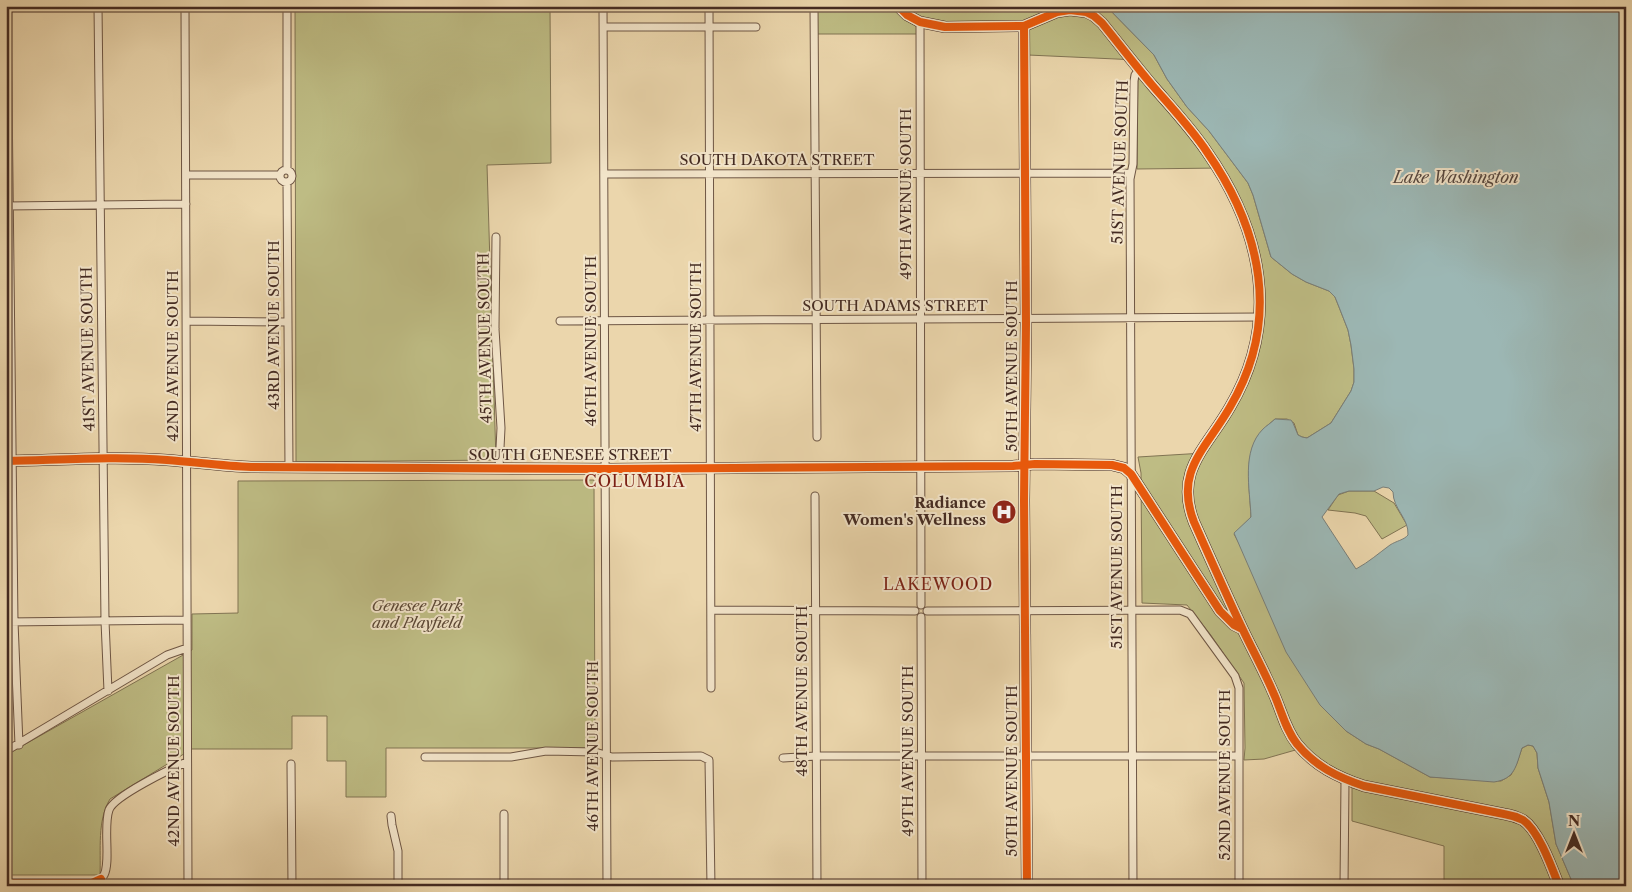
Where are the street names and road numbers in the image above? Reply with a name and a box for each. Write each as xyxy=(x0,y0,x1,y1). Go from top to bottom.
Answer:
street label: 51ST AVENUE SOUTH xyxy=(1107,80,1132,244)
street label: 49TH AVENUE SOUTH xyxy=(896,108,915,280)
street label: SOUTH DAKOTA STREET xyxy=(680,150,875,169)
street label: 43RD AVENUE SOUTH xyxy=(264,240,283,410)
street label: 45TH AVENUE SOUTH xyxy=(474,252,495,423)
street label: 46TH AVENUE SOUTH xyxy=(581,255,600,426)
street label: 47TH AVENUE SOUTH xyxy=(686,262,705,432)
street label: 41ST AVENUE SOUTH xyxy=(77,266,98,431)
street label: 42ND AVENUE SOUTH xyxy=(163,270,182,442)
street label: 50TH AVENUE SOUTH xyxy=(1002,280,1021,452)
street label: SOUTH ADAMS STREET xyxy=(802,296,989,315)
street label: SOUTH GENESEE STREET xyxy=(469,445,672,464)
street label: 51ST AVENUE SOUTH xyxy=(1107,485,1126,649)
street label: 48TH AVENUE SOUTH xyxy=(792,605,811,777)
street label: 46TH AVENUE SOUTH xyxy=(583,660,602,831)
street label: 49TH AVENUE SOUTH xyxy=(898,665,917,837)
street label: 42ND AVENUE SOUTH xyxy=(164,675,183,847)
street label: 50TH AVENUE SOUTH xyxy=(1002,685,1021,857)
street label: 52ND AVENUE SOUTH xyxy=(1215,689,1234,861)

